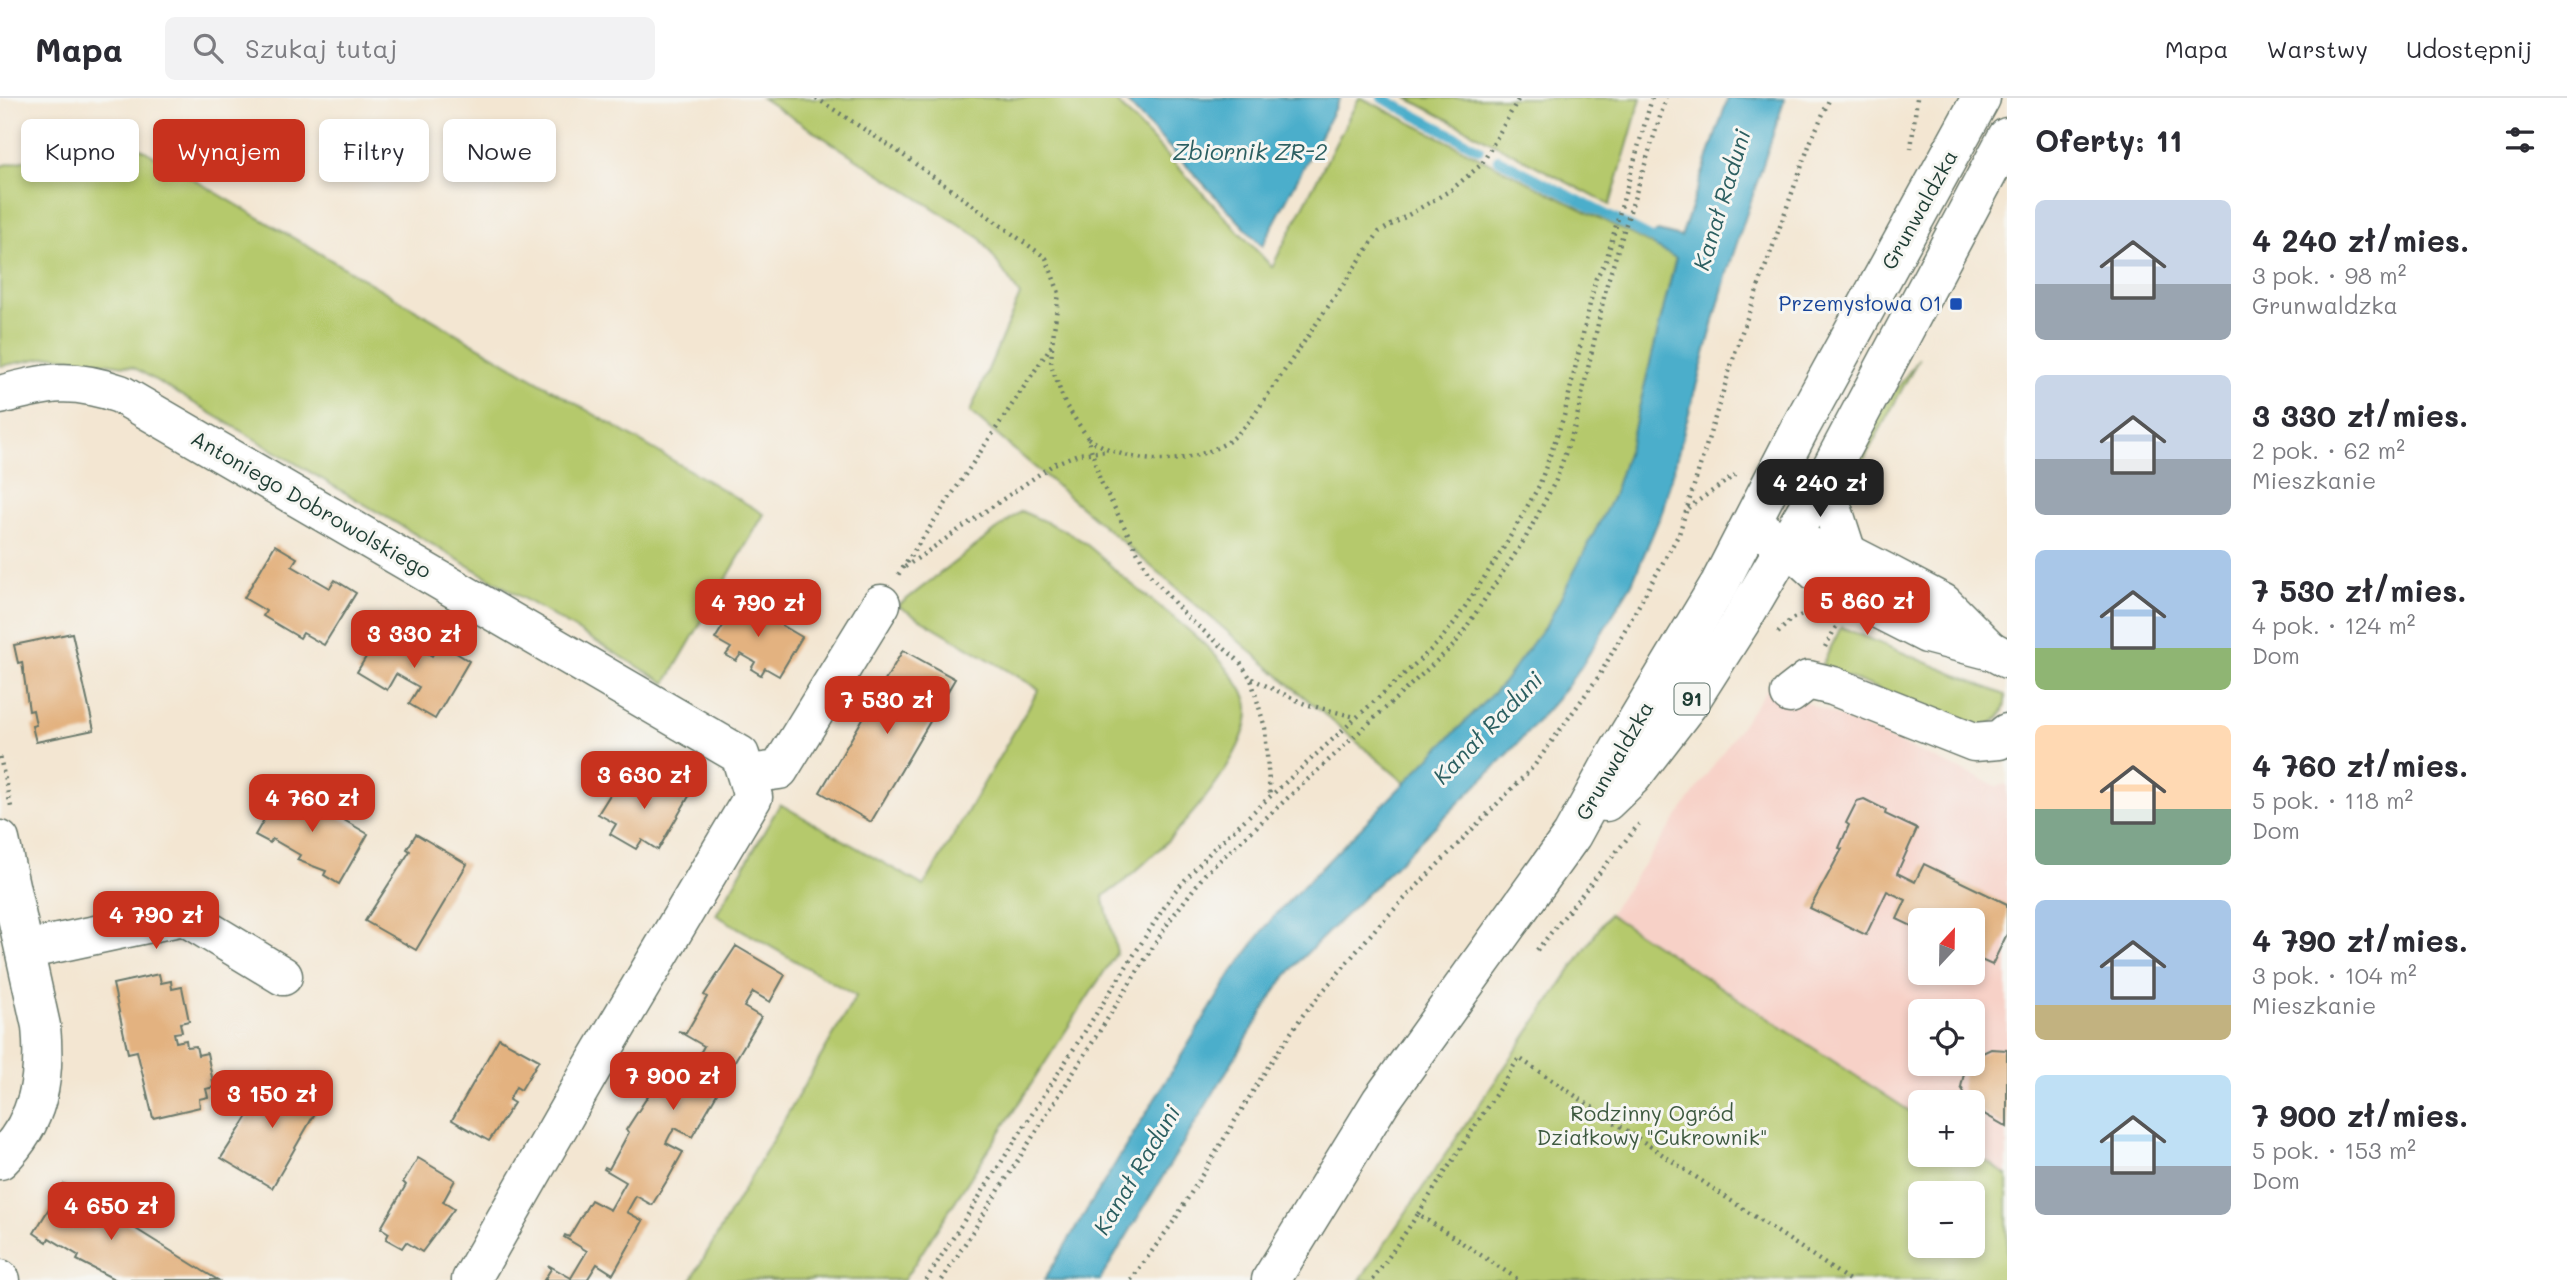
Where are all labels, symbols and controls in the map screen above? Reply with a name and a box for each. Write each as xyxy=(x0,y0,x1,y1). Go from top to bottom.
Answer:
search box xyxy=(165,17,655,80)
text: Mapa xyxy=(35,27,123,70)
icon: search xyxy=(189,29,227,67)
text: Szukaj tutaj xyxy=(245,31,397,65)
text: Mapa xyxy=(2165,33,2228,64)
text: Warstwy xyxy=(2266,33,2368,64)
text: Udostępnij xyxy=(2406,33,2532,64)
chip: Kupno xyxy=(21,119,139,182)
chip: Wynajem xyxy=(153,119,305,182)
chip: Filtry xyxy=(319,119,429,182)
chip: Nowe xyxy=(443,119,556,182)
text: Oferty: 11 xyxy=(2035,120,2182,160)
icon: filters xyxy=(2501,121,2539,159)
water label: Kanał Raduni xyxy=(1685,126,1757,274)
water label: Zbiornik ZR-2 xyxy=(1173,136,1327,166)
street label: Grunwaldzka xyxy=(1875,145,1963,274)
text: 4 240 zł/mies. xyxy=(2252,220,2469,260)
icon: home xyxy=(2091,228,2175,312)
text: 3 pok. · 98 m² xyxy=(2252,260,2406,290)
place label: Przemysłowa 01 xyxy=(1779,289,1942,316)
text: Grunwaldzka xyxy=(2252,290,2398,320)
marker: Przemysłowa 01 xyxy=(1948,296,1964,312)
text: 3 330 zł/mies. xyxy=(2252,395,2468,435)
icon: home xyxy=(2091,403,2175,487)
street label: Antoniego Dobrowolskiego xyxy=(187,424,437,584)
text: 2 pok. · 62 m² xyxy=(2252,435,2405,465)
pin: 4 240 zł xyxy=(1748,460,1892,519)
text: Mieszkanie xyxy=(2252,465,2376,495)
text: 4 240 zł xyxy=(1773,467,1867,497)
text: 7 530 zł/mies. xyxy=(2252,570,2467,610)
pin: 5 860 zł xyxy=(1795,578,1939,637)
icon: home xyxy=(2091,578,2175,662)
pin: 4 790 zł xyxy=(686,580,830,639)
text: 5 860 zł xyxy=(1820,585,1914,615)
text: 4 790 zł xyxy=(711,587,805,617)
pin: 3 330 zł xyxy=(342,610,486,670)
text: 4 pok. · 124 m² xyxy=(2252,610,2415,640)
text: 3 330 zł xyxy=(367,618,461,648)
text: Dom xyxy=(2252,640,2300,670)
water label: Kanał Raduni xyxy=(1426,664,1549,790)
pin: 7 530 zł xyxy=(815,676,959,736)
text: 7 530 zł xyxy=(841,684,933,714)
road number: 91 xyxy=(1674,684,1710,714)
street label: Grunwaldzka xyxy=(1569,696,1659,825)
text: 4 760 zł/mies. xyxy=(2252,745,2468,785)
pin: 3 630 zł xyxy=(572,752,716,811)
icon: home xyxy=(2091,753,2175,837)
text: 3 630 zł xyxy=(597,759,691,789)
pin: 4 760 zł xyxy=(240,774,384,834)
text: 4 760 zł xyxy=(265,782,359,812)
text: 5 pok. · 118 m² xyxy=(2252,785,2413,815)
text: Dom xyxy=(2252,815,2300,845)
pin: 4 790 zł xyxy=(84,892,228,951)
text: 4 790 zł xyxy=(109,899,203,929)
north arrow xyxy=(1908,908,1984,985)
map controls xyxy=(1908,908,1985,1258)
text: 4 790 zł/mies. xyxy=(2252,920,2468,960)
icon: home xyxy=(2091,928,2175,1012)
text: 3 pok. · 104 m² xyxy=(2252,960,2417,990)
text: Mieszkanie xyxy=(2252,990,2376,1020)
button: locate xyxy=(1908,999,1985,1076)
pin: 7 900 zł xyxy=(601,1052,745,1112)
text: 7 900 zł xyxy=(626,1060,720,1090)
pin: 3 150 zł xyxy=(200,1070,344,1130)
text: 3 150 zł xyxy=(227,1078,317,1108)
button: + xyxy=(1908,1090,1985,1167)
text: 7 900 zł/mies. xyxy=(2252,1095,2468,1135)
water label: Kanał Raduni xyxy=(1086,1099,1187,1240)
park label: Rodzinny Ogród Działkowy "Cukrownik" xyxy=(1537,1099,1767,1150)
icon: home xyxy=(2091,1103,2175,1187)
text: 5 pok. · 153 m² xyxy=(2252,1135,2416,1165)
text: Dom xyxy=(2252,1165,2300,1195)
button: − xyxy=(1908,1181,1985,1258)
pin: 4 650 zł xyxy=(39,1182,183,1242)
text: 4 650 zł xyxy=(64,1190,158,1220)

